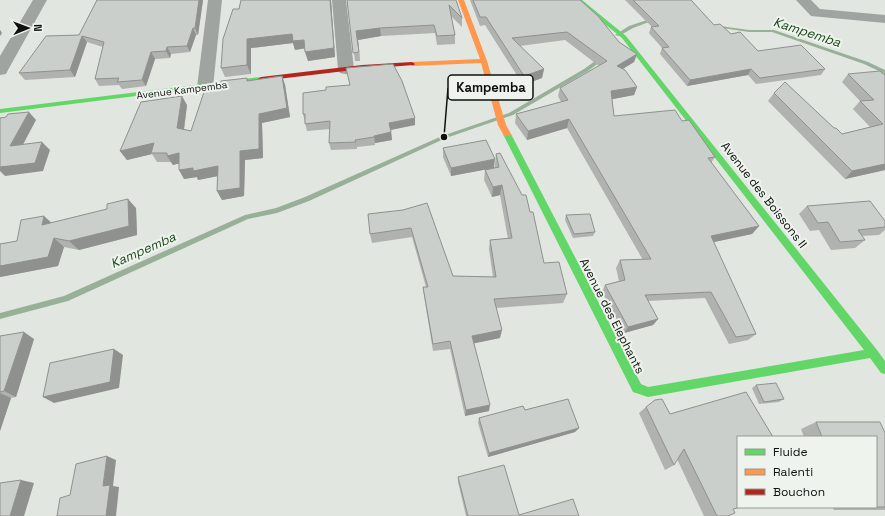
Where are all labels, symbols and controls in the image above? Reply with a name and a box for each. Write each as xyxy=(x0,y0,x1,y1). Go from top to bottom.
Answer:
north arrow xyxy=(8,8,48,48)
water label: Kampemba xyxy=(771,13,843,51)
text: N xyxy=(31,24,45,32)
callout: Kampemba xyxy=(448,75,533,100)
street label: Avenue Kampemba xyxy=(136,78,228,102)
text: Kampemba xyxy=(456,79,526,96)
street label: Avenue des Boissons II xyxy=(717,139,811,251)
water label: Kampemba xyxy=(108,228,179,272)
street label: Avenue des Elephants xyxy=(576,256,648,376)
legend xyxy=(737,436,877,508)
text: Fluide xyxy=(773,444,808,460)
text: Ralenti xyxy=(773,464,813,480)
text: Bouchon xyxy=(773,484,825,500)

